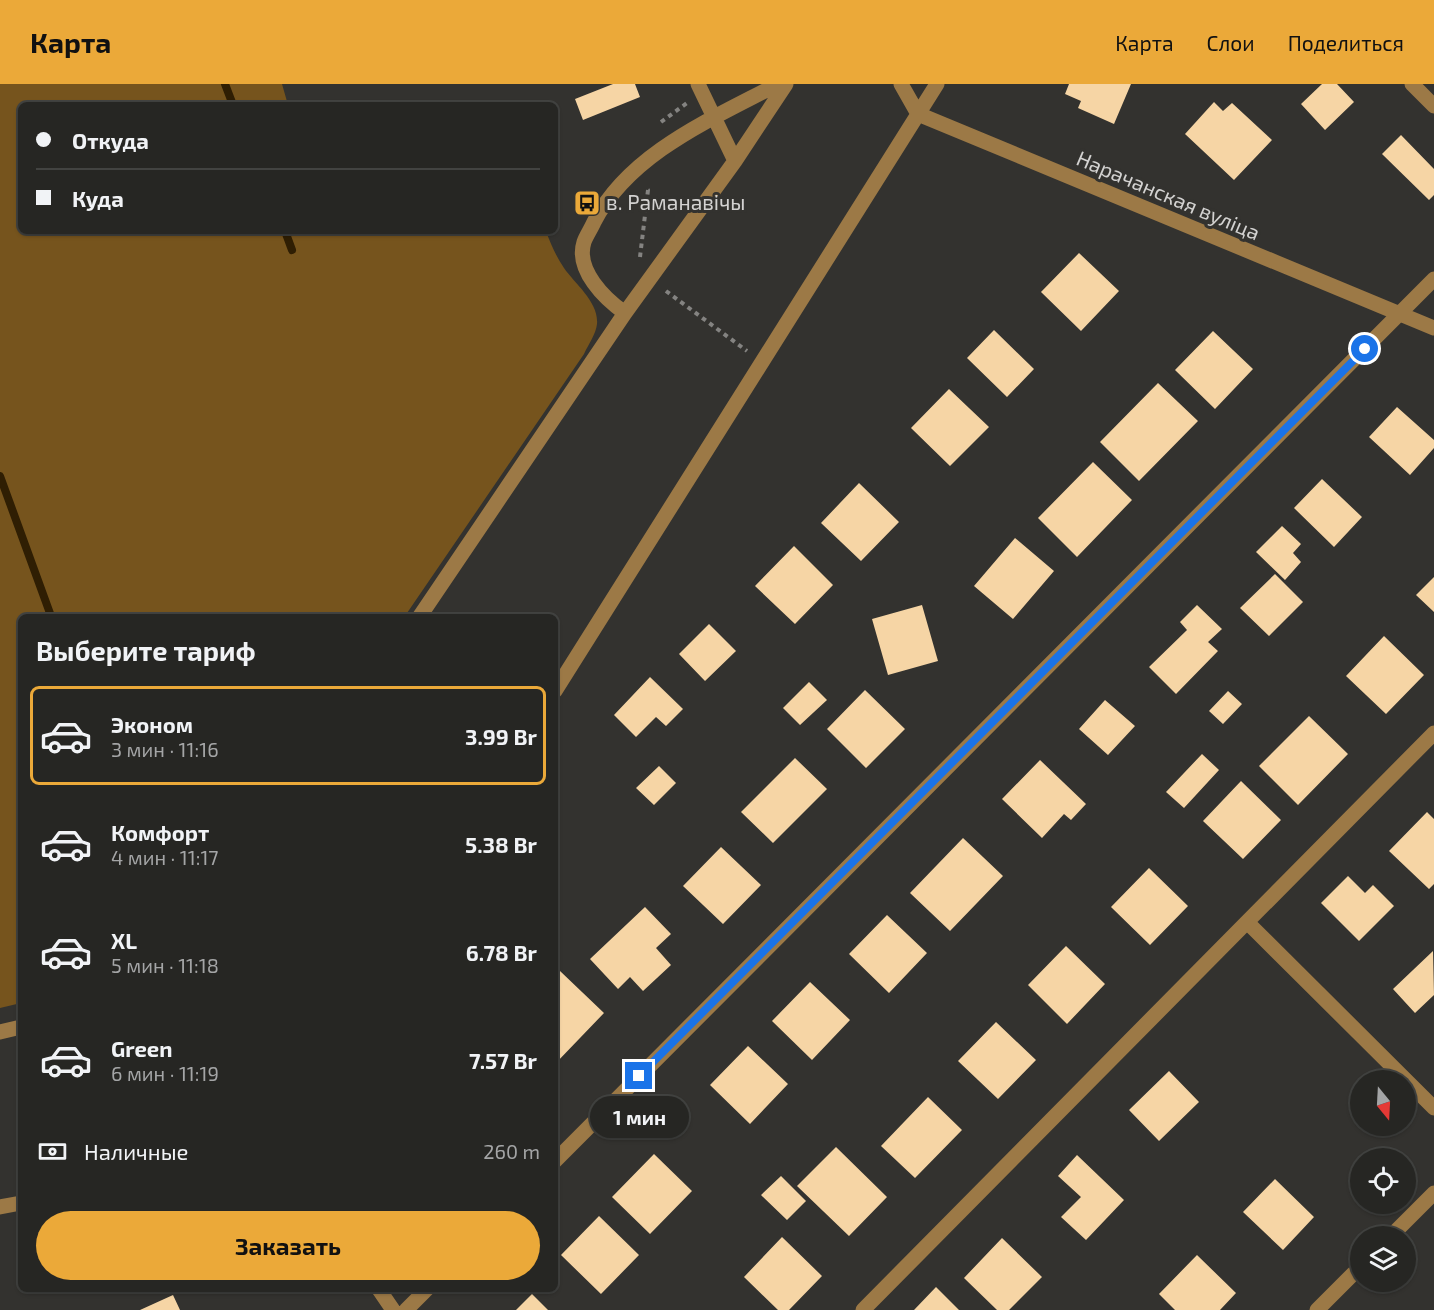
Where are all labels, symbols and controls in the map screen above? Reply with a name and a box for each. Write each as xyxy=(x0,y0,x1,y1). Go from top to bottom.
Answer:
text: Карта xyxy=(30,25,111,59)
text: Карта xyxy=(1115,30,1174,55)
text: Слои xyxy=(1207,30,1255,55)
text: Поделиться xyxy=(1288,30,1404,55)
text: Откуда xyxy=(72,127,149,153)
street label: Нарачанская вуліца xyxy=(1073,145,1264,245)
text: Куда xyxy=(72,185,124,211)
bus stop icon: в. Раманавічы xyxy=(572,188,602,218)
place label: в. Раманавічы xyxy=(606,189,745,214)
route start xyxy=(1351,335,1378,362)
text: Выберите тариф xyxy=(36,634,256,666)
icon: car xyxy=(39,709,93,763)
text: Эконом xyxy=(111,711,193,737)
text: 3.99 Br xyxy=(465,723,537,749)
text: 3 мин · 11:16 xyxy=(111,737,219,761)
icon: car xyxy=(39,817,93,871)
text: Комфорт xyxy=(111,819,209,845)
text: 5.38 Br xyxy=(465,831,537,857)
text: 4 мин · 11:17 xyxy=(111,845,219,869)
icon: car xyxy=(39,925,93,979)
text: XL xyxy=(111,927,137,953)
text: 6.78 Br xyxy=(466,939,537,965)
text: 5 мин · 11:18 xyxy=(111,953,219,977)
icon: car xyxy=(39,1033,93,1087)
text: Green xyxy=(111,1035,173,1061)
text: 7.57 Br xyxy=(469,1047,537,1073)
text: 6 мин · 11:19 xyxy=(111,1061,219,1085)
route end xyxy=(625,1062,652,1089)
north arrow xyxy=(1350,1070,1416,1136)
map controls xyxy=(1350,1070,1416,1292)
callout: 1 мин xyxy=(590,1097,688,1139)
text: 1 мин xyxy=(613,1105,666,1129)
icon: cash xyxy=(36,1135,69,1168)
text: Наличные xyxy=(84,1138,188,1164)
text: 260 m xyxy=(483,1139,540,1163)
button: locate xyxy=(1350,1148,1416,1214)
button: Заказать xyxy=(36,1211,540,1280)
button: layers xyxy=(1350,1226,1416,1292)

